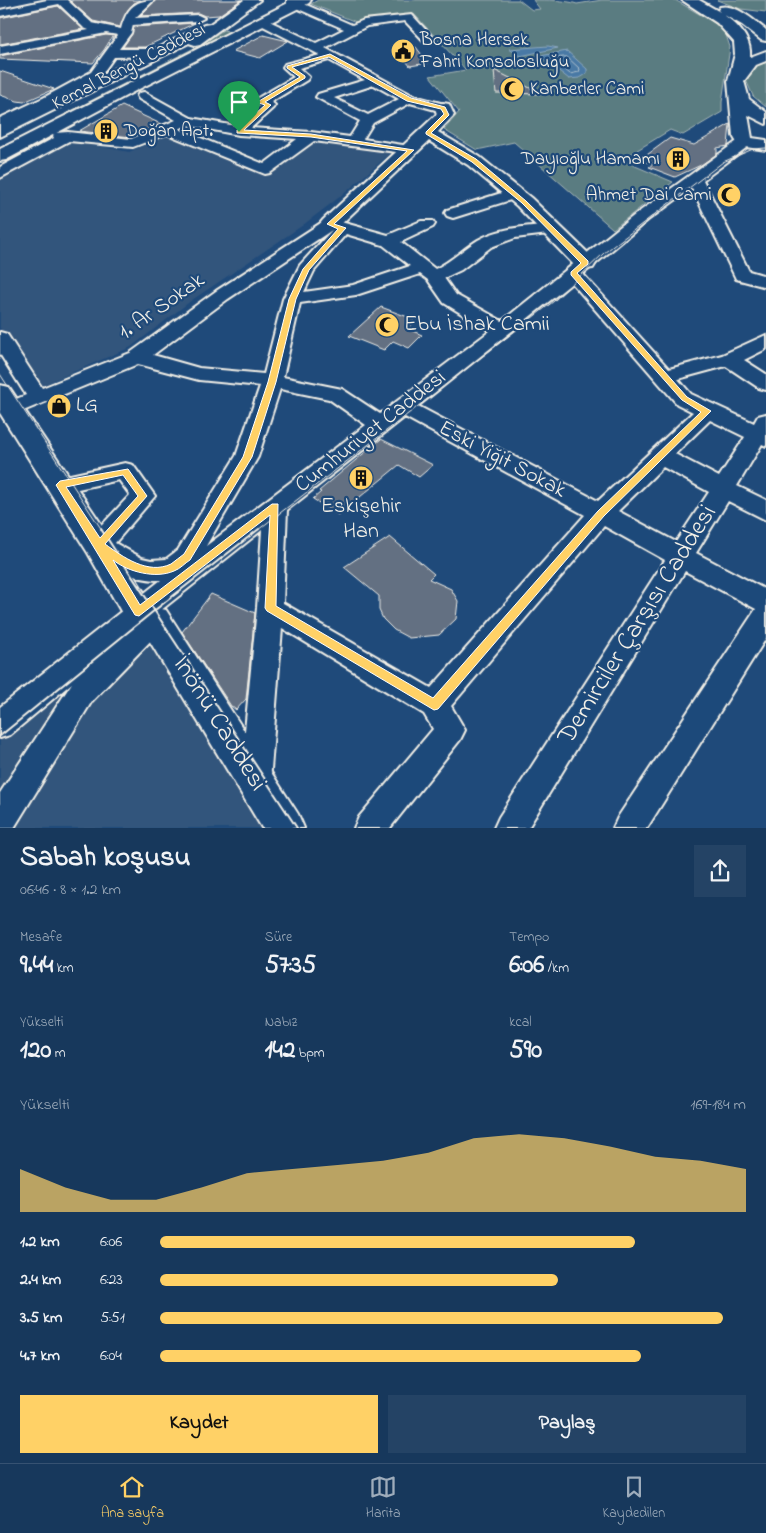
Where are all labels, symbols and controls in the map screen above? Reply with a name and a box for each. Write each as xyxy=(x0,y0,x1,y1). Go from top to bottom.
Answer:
street label: Kemal Bengü Caddesi xyxy=(48,17,211,119)
place label: Bosna Hersek Fahri Konsolosluğu xyxy=(419,27,569,78)
public building icon: Bosna Hersek Fahri Konsolosluğu xyxy=(390,38,416,64)
mosque icon: Kanberler Cami xyxy=(499,76,525,102)
place label: Kanberler Cami xyxy=(530,76,644,103)
pin xyxy=(218,81,260,132)
icon: arrive xyxy=(225,88,253,116)
building icon: Doğan Apt. xyxy=(93,118,119,144)
place label: Doğan Apt. xyxy=(123,118,213,147)
place label: Dayıoğlu Hamamı xyxy=(520,146,660,175)
building icon: Dayıoğlu Hamamı xyxy=(665,146,691,172)
place label: Ahmet Dai Cami xyxy=(586,182,712,209)
mosque icon: Ahmet Dai Cami xyxy=(716,182,742,208)
street label: 1. Ar Sokak xyxy=(112,265,212,348)
place label: Ebu İshak Camii xyxy=(404,309,550,341)
mosque icon: Ebu İshak Camii xyxy=(374,312,400,338)
street label: Cumhuriyet Caddesi xyxy=(289,363,454,502)
place label: LG xyxy=(76,390,98,422)
shop icon: LG xyxy=(46,393,72,419)
street label: Eski Yiğit Sokak xyxy=(432,413,572,508)
building icon: Eskişehir Han xyxy=(348,465,374,491)
place label: Eskişehir Han xyxy=(321,491,401,548)
street label: Demirciler Çarşısı Caddesi xyxy=(548,498,727,753)
street label: İnönü Caddesi xyxy=(162,649,276,799)
text: Sabah koşusu xyxy=(20,838,191,879)
button: share xyxy=(694,845,746,897)
text: 06:46 · 8 × 1.2 km xyxy=(20,878,121,902)
text: Mesafe xyxy=(20,927,62,948)
text: Süre xyxy=(265,927,292,948)
text: Tempo xyxy=(509,927,549,948)
text: 9.44 xyxy=(20,948,53,984)
text: 57:35 xyxy=(265,948,316,984)
text: 6:06 xyxy=(509,948,544,984)
text: km xyxy=(53,958,74,979)
text: /km xyxy=(544,958,569,979)
text: Yükselti xyxy=(20,1012,64,1033)
text: Nabız xyxy=(265,1012,297,1033)
text: kcal xyxy=(509,1012,532,1033)
text: 120 xyxy=(20,1033,51,1069)
text: 142 xyxy=(265,1033,295,1069)
text: 590 xyxy=(509,1033,542,1069)
text: m xyxy=(51,1043,66,1064)
text: bpm xyxy=(295,1043,325,1064)
text: Yükselti xyxy=(20,1093,70,1117)
text: 169–184 m xyxy=(690,1093,746,1117)
text: 1.2 km xyxy=(20,1230,60,1254)
text: 6:06 xyxy=(100,1230,122,1254)
text: 2.4 km xyxy=(20,1268,61,1292)
text: 6:23 xyxy=(100,1268,123,1292)
text: 3.5 km xyxy=(20,1306,62,1330)
text: 5:51 xyxy=(100,1306,125,1330)
text: 4.7 km xyxy=(20,1344,60,1368)
text: 6:04 xyxy=(100,1344,122,1368)
button: Kaydet xyxy=(20,1395,378,1453)
button: Paylaş xyxy=(388,1395,746,1453)
tab: Ana sayfa xyxy=(101,1473,164,1524)
tab: Harita xyxy=(366,1473,401,1524)
tab: Kaydedilen xyxy=(602,1473,665,1524)

